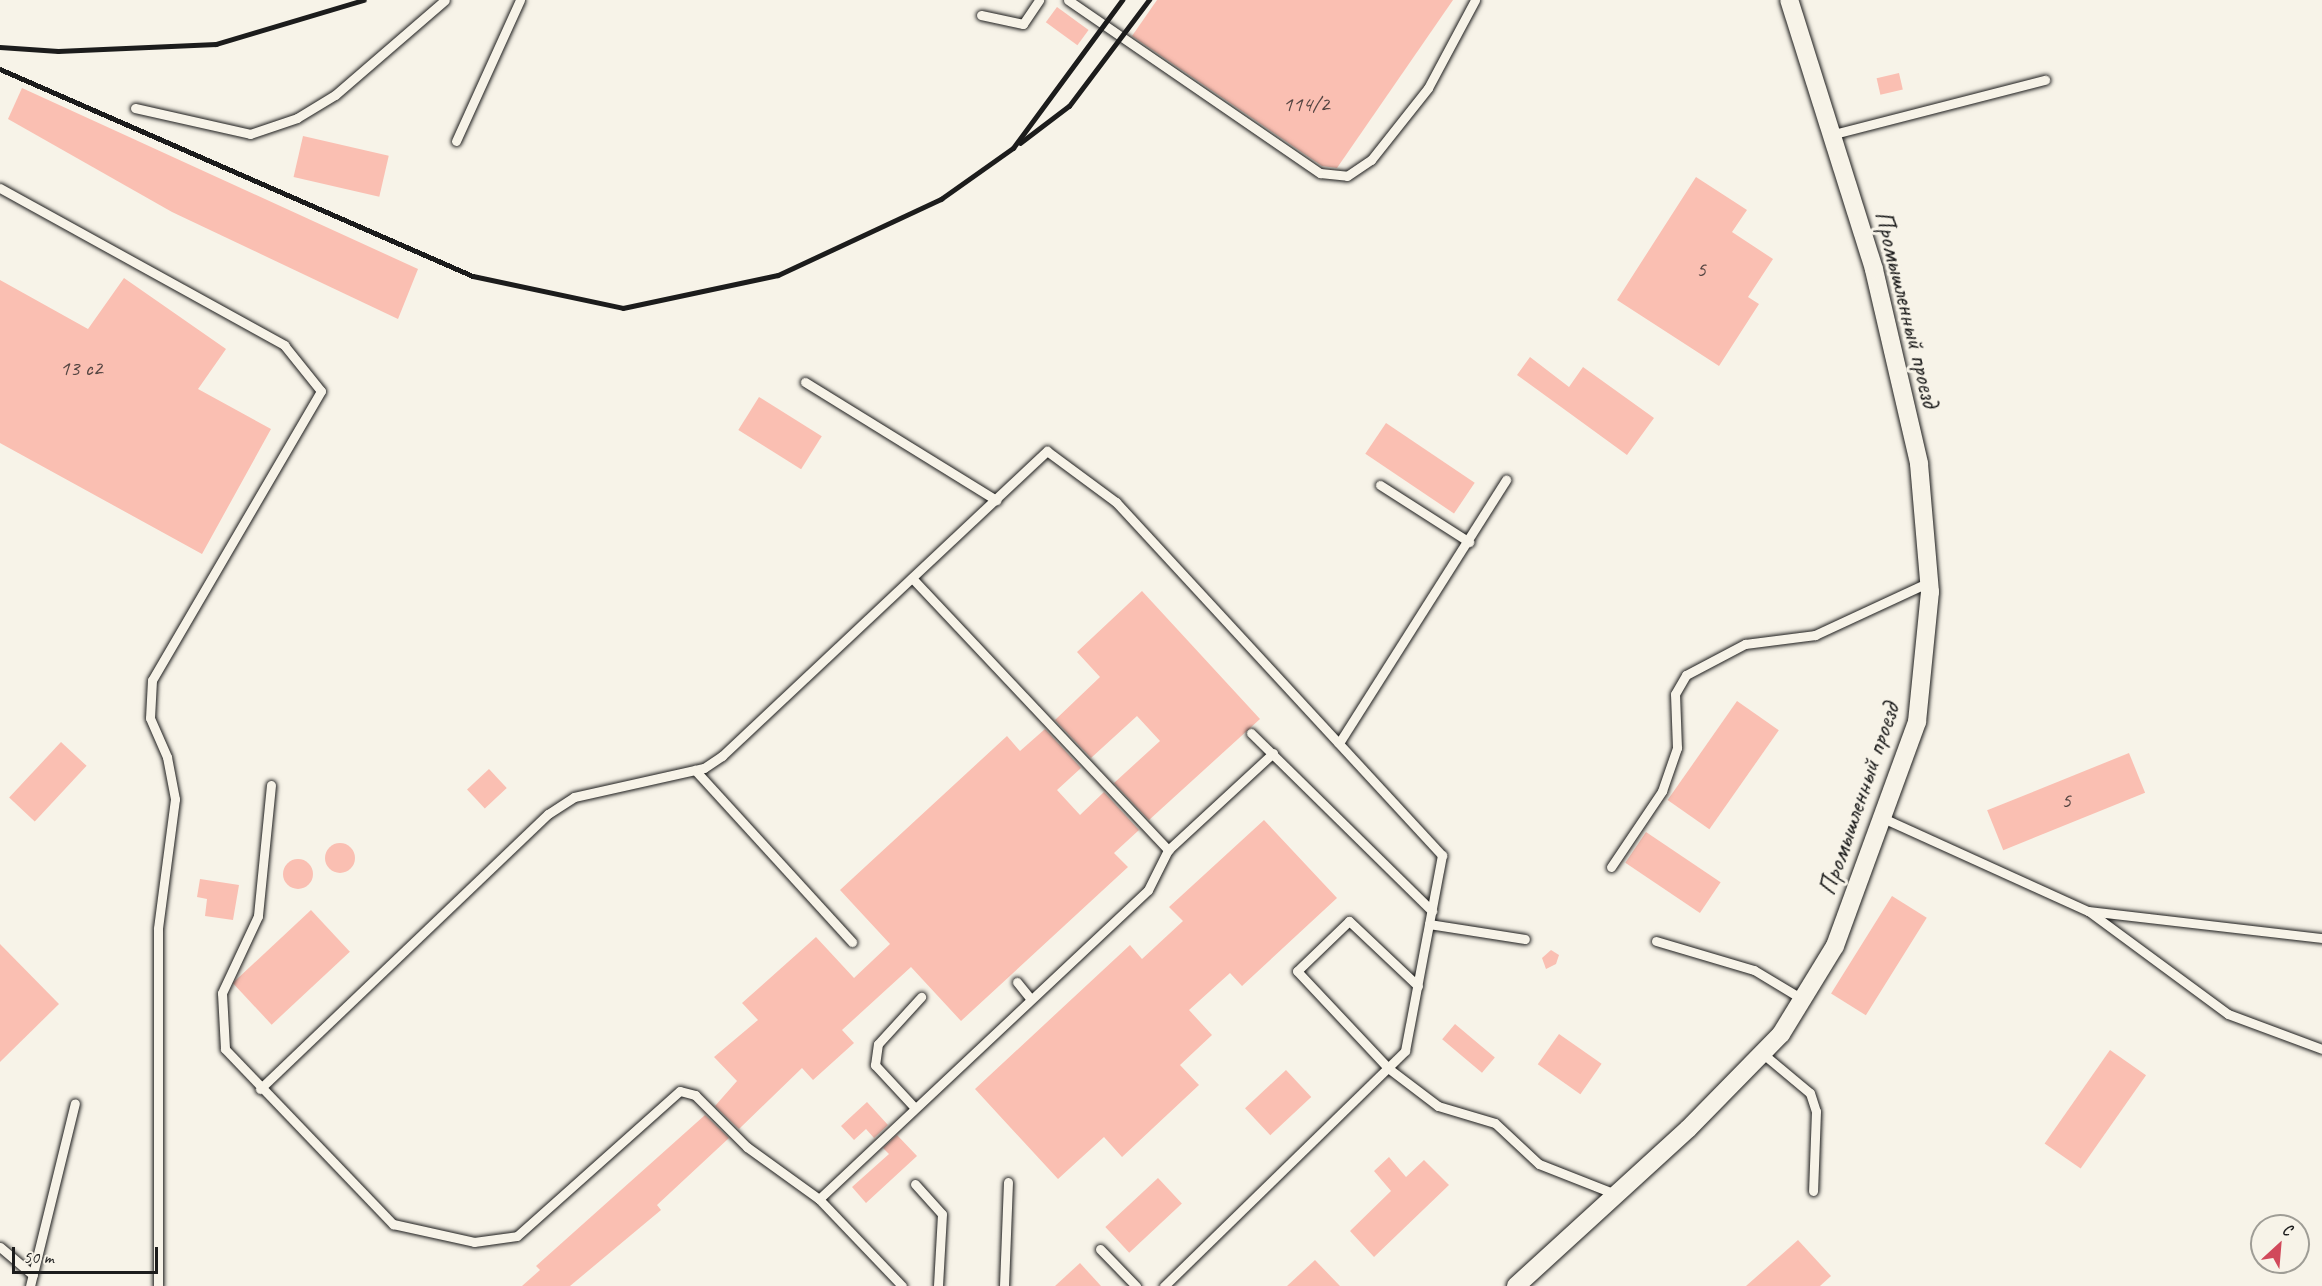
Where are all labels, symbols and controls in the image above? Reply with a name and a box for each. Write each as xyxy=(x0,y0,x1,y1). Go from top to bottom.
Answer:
house number: 114/2 xyxy=(1283,92,1329,118)
street label: Промышленный проезд xyxy=(1867,207,1947,411)
house number: 5 xyxy=(1696,257,1706,283)
house number: 13 с2 xyxy=(60,356,102,382)
street label: Промышленный проезд xyxy=(1811,699,1907,899)
house number: 5 xyxy=(2061,788,2071,814)
north arrow xyxy=(2250,1214,2310,1274)
text: С xyxy=(2279,1219,2295,1240)
scale bar xyxy=(15,1235,160,1273)
text: 50 m xyxy=(23,1246,54,1268)

